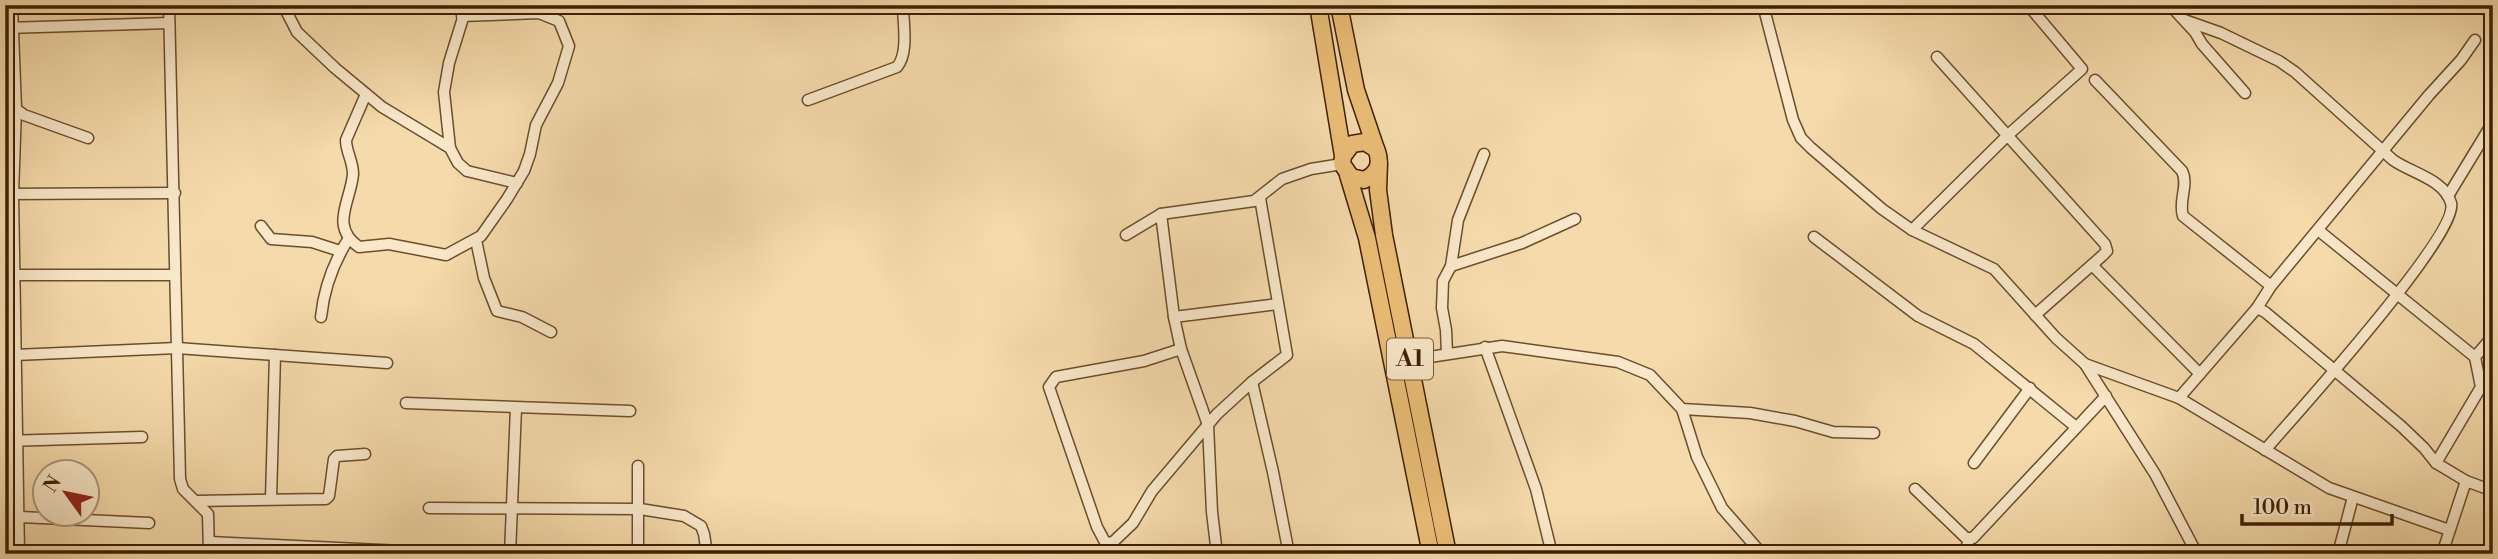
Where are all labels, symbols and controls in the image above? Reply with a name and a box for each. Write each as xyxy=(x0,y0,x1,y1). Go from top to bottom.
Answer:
road number: A1 xyxy=(1387,338,1433,380)
north arrow xyxy=(32,458,102,528)
text: N xyxy=(38,471,67,497)
scale bar xyxy=(2242,482,2393,526)
text: 100 m xyxy=(2253,495,2312,521)

